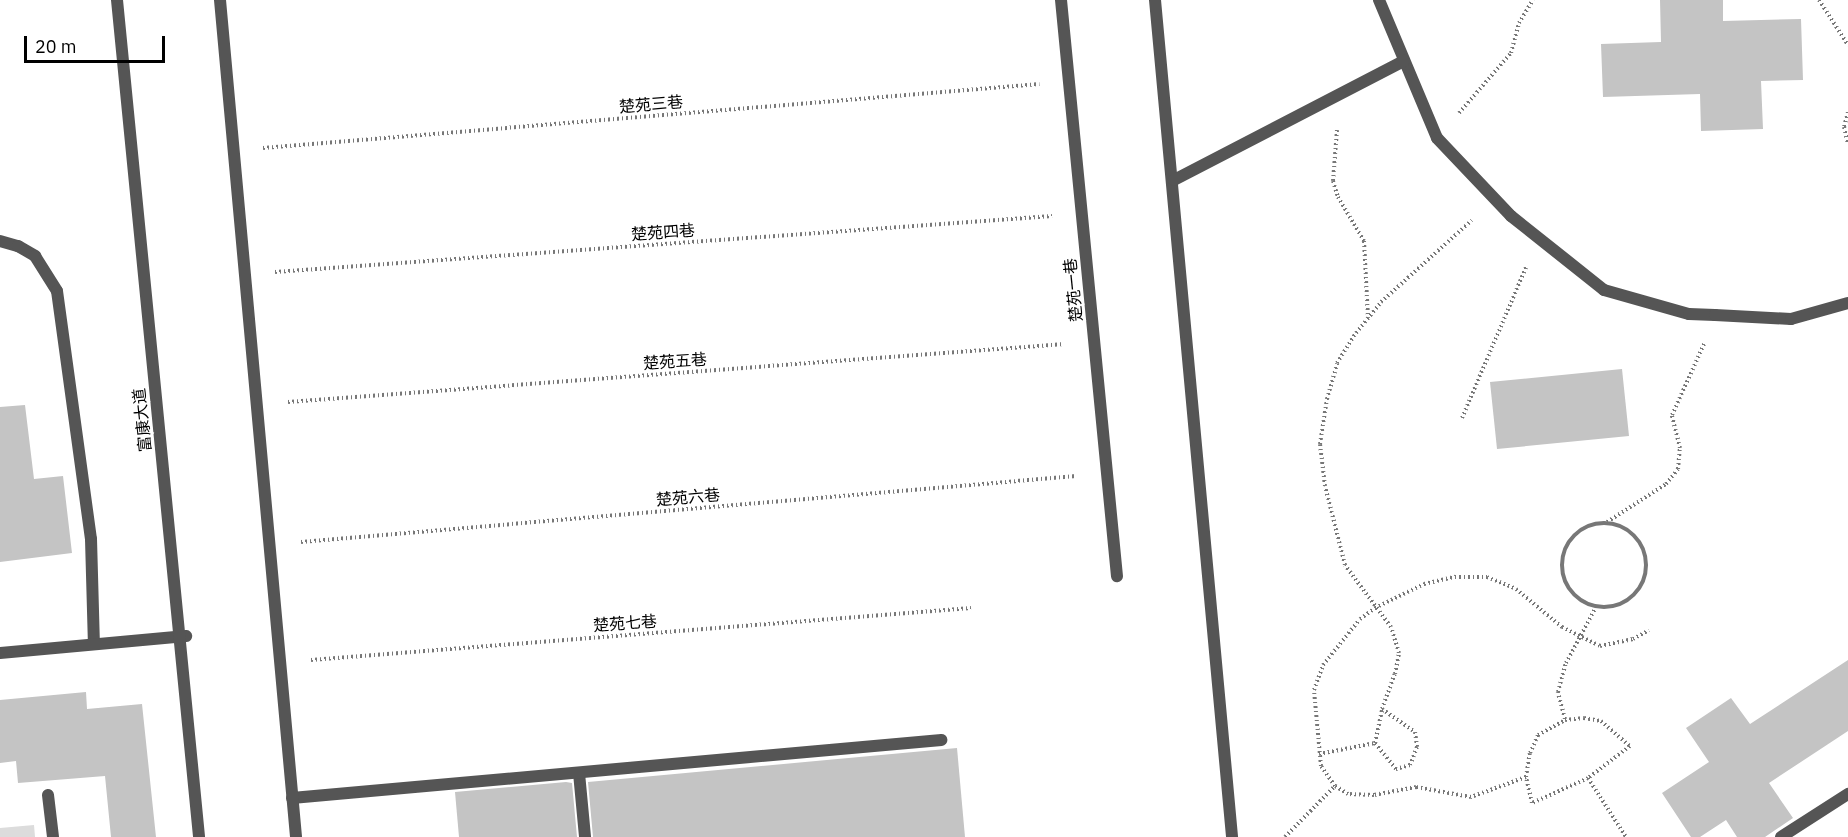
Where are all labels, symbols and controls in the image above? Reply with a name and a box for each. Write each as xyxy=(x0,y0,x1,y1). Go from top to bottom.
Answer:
scale bar xyxy=(27,24,168,62)
text: 20 m xyxy=(35,35,77,58)
street label: 楚苑三巷 xyxy=(618,92,684,116)
street label: 楚苑四巷 xyxy=(630,220,696,244)
street label: 楚苑一巷 xyxy=(1060,257,1086,323)
street label: 楚苑五巷 xyxy=(642,349,708,373)
street label: 富康大道 xyxy=(129,387,155,453)
street label: 楚苑六巷 xyxy=(655,485,721,509)
street label: 楚苑七巷 xyxy=(592,611,658,635)

